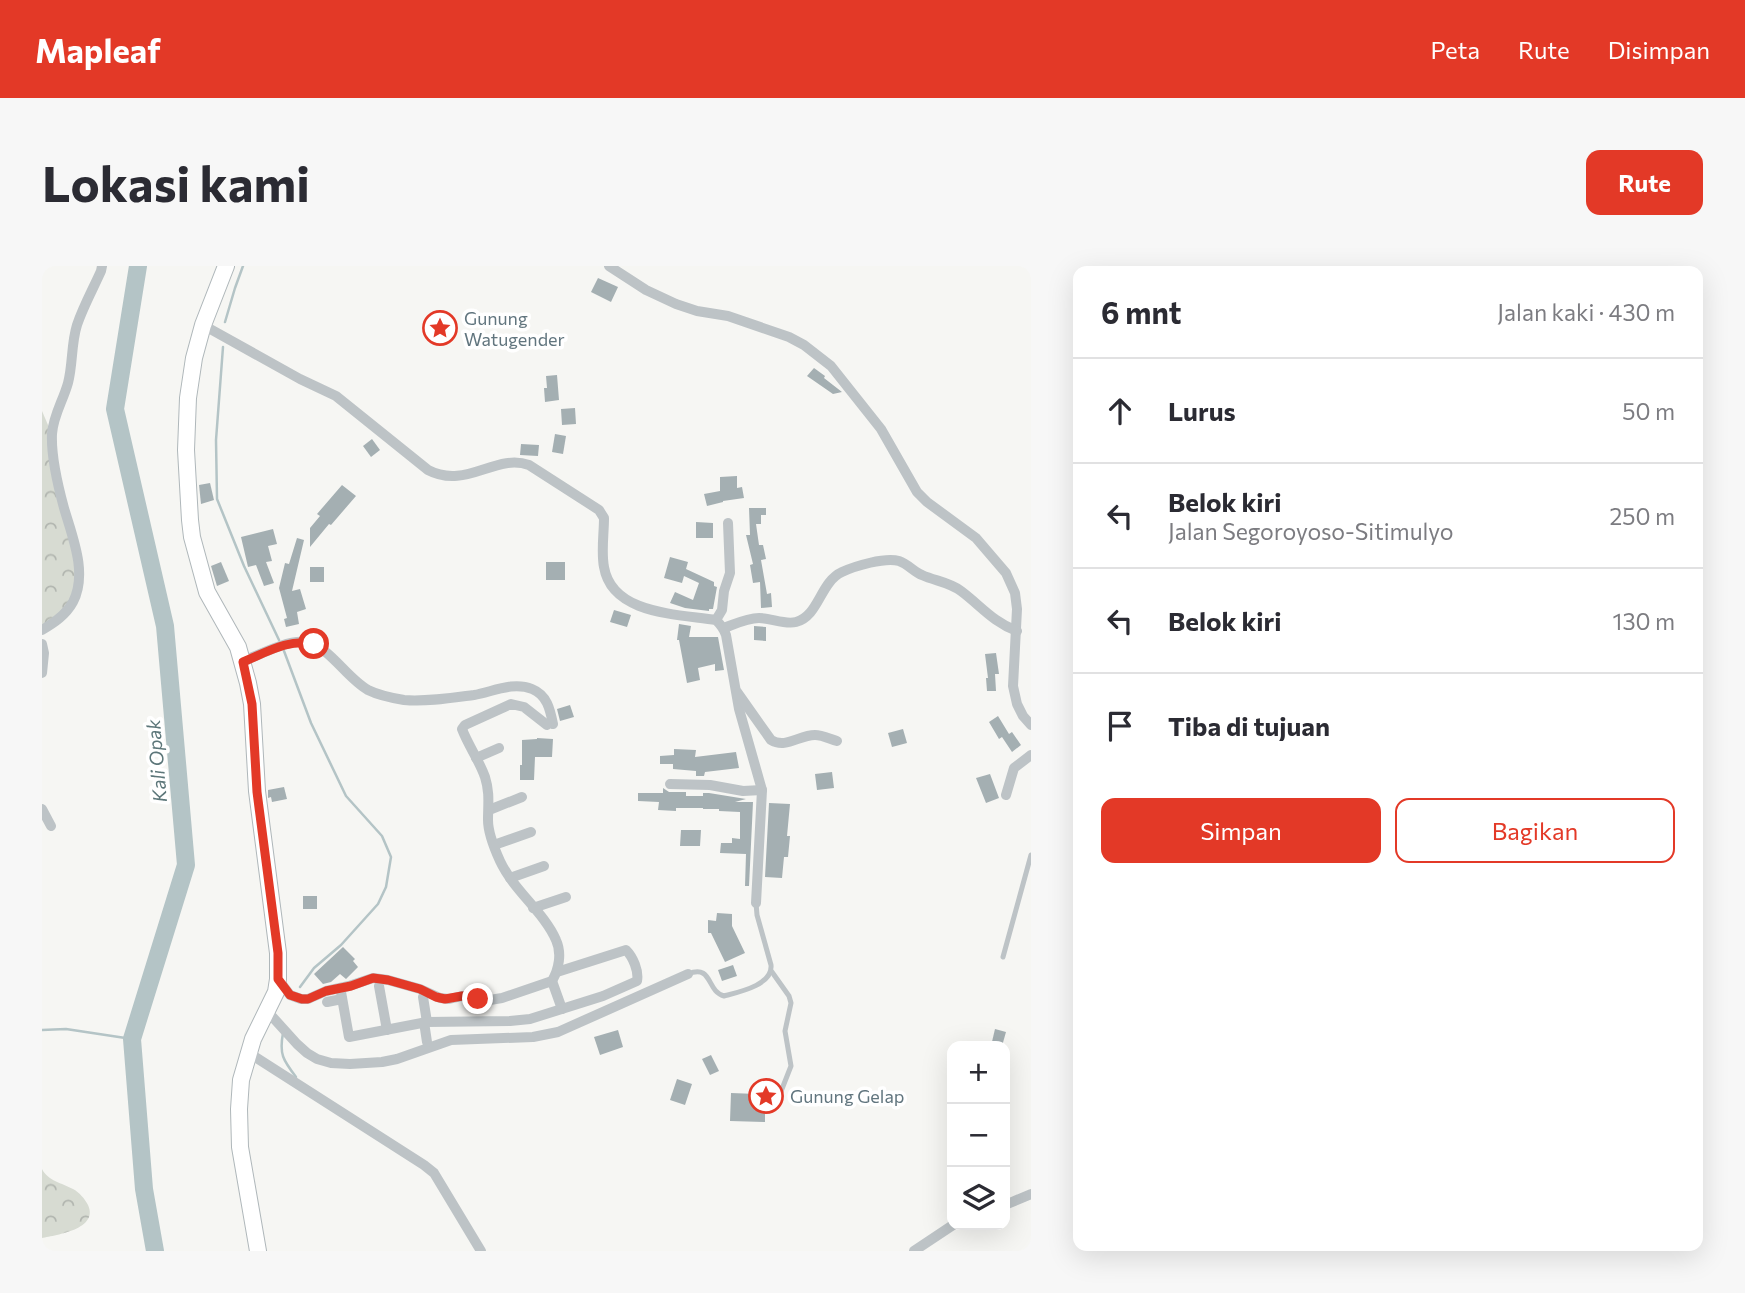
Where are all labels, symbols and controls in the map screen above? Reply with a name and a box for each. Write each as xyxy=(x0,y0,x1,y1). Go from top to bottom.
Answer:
text: Mapleaf xyxy=(35,29,161,70)
text: Peta xyxy=(1430,35,1480,64)
text: Rute xyxy=(1518,35,1570,64)
text: Disimpan xyxy=(1608,35,1710,64)
button: Rute xyxy=(1586,150,1703,215)
text: Lokasi kami xyxy=(42,152,310,212)
text: 6 mnt xyxy=(1101,293,1181,330)
text: Jalan kaki · 430 m xyxy=(1497,298,1675,326)
place label: Gunung Watugender xyxy=(464,307,565,350)
place icon: Gunung Watugender xyxy=(421,309,459,347)
icon: ahead xyxy=(1101,392,1139,430)
text: Lurus xyxy=(1168,395,1236,426)
text: 50 m xyxy=(1622,397,1675,425)
text: Belok kiri xyxy=(1168,486,1282,517)
icon: left xyxy=(1101,497,1139,535)
text: 250 m xyxy=(1610,502,1675,530)
text: Jalan Segoroyoso-Sitimulyo xyxy=(1168,517,1454,545)
icon: left xyxy=(1101,602,1139,640)
text: Belok kiri xyxy=(1168,605,1282,636)
text: 130 m xyxy=(1613,607,1675,635)
route start xyxy=(298,628,329,659)
icon: arrive xyxy=(1101,707,1139,745)
text: Tiba di tujuan xyxy=(1168,710,1330,741)
water label: Kali Opak xyxy=(141,718,171,803)
button: Simpan xyxy=(1101,798,1381,863)
button: Bagikan xyxy=(1395,798,1675,863)
route end xyxy=(462,983,493,1014)
map controls xyxy=(947,1041,1010,1230)
button: + xyxy=(947,1041,1010,1104)
place icon: Gunung Gelap xyxy=(747,1077,785,1115)
place label: Gunung Gelap xyxy=(790,1085,904,1107)
button: − xyxy=(947,1104,1010,1167)
button: layers xyxy=(947,1167,1010,1230)

